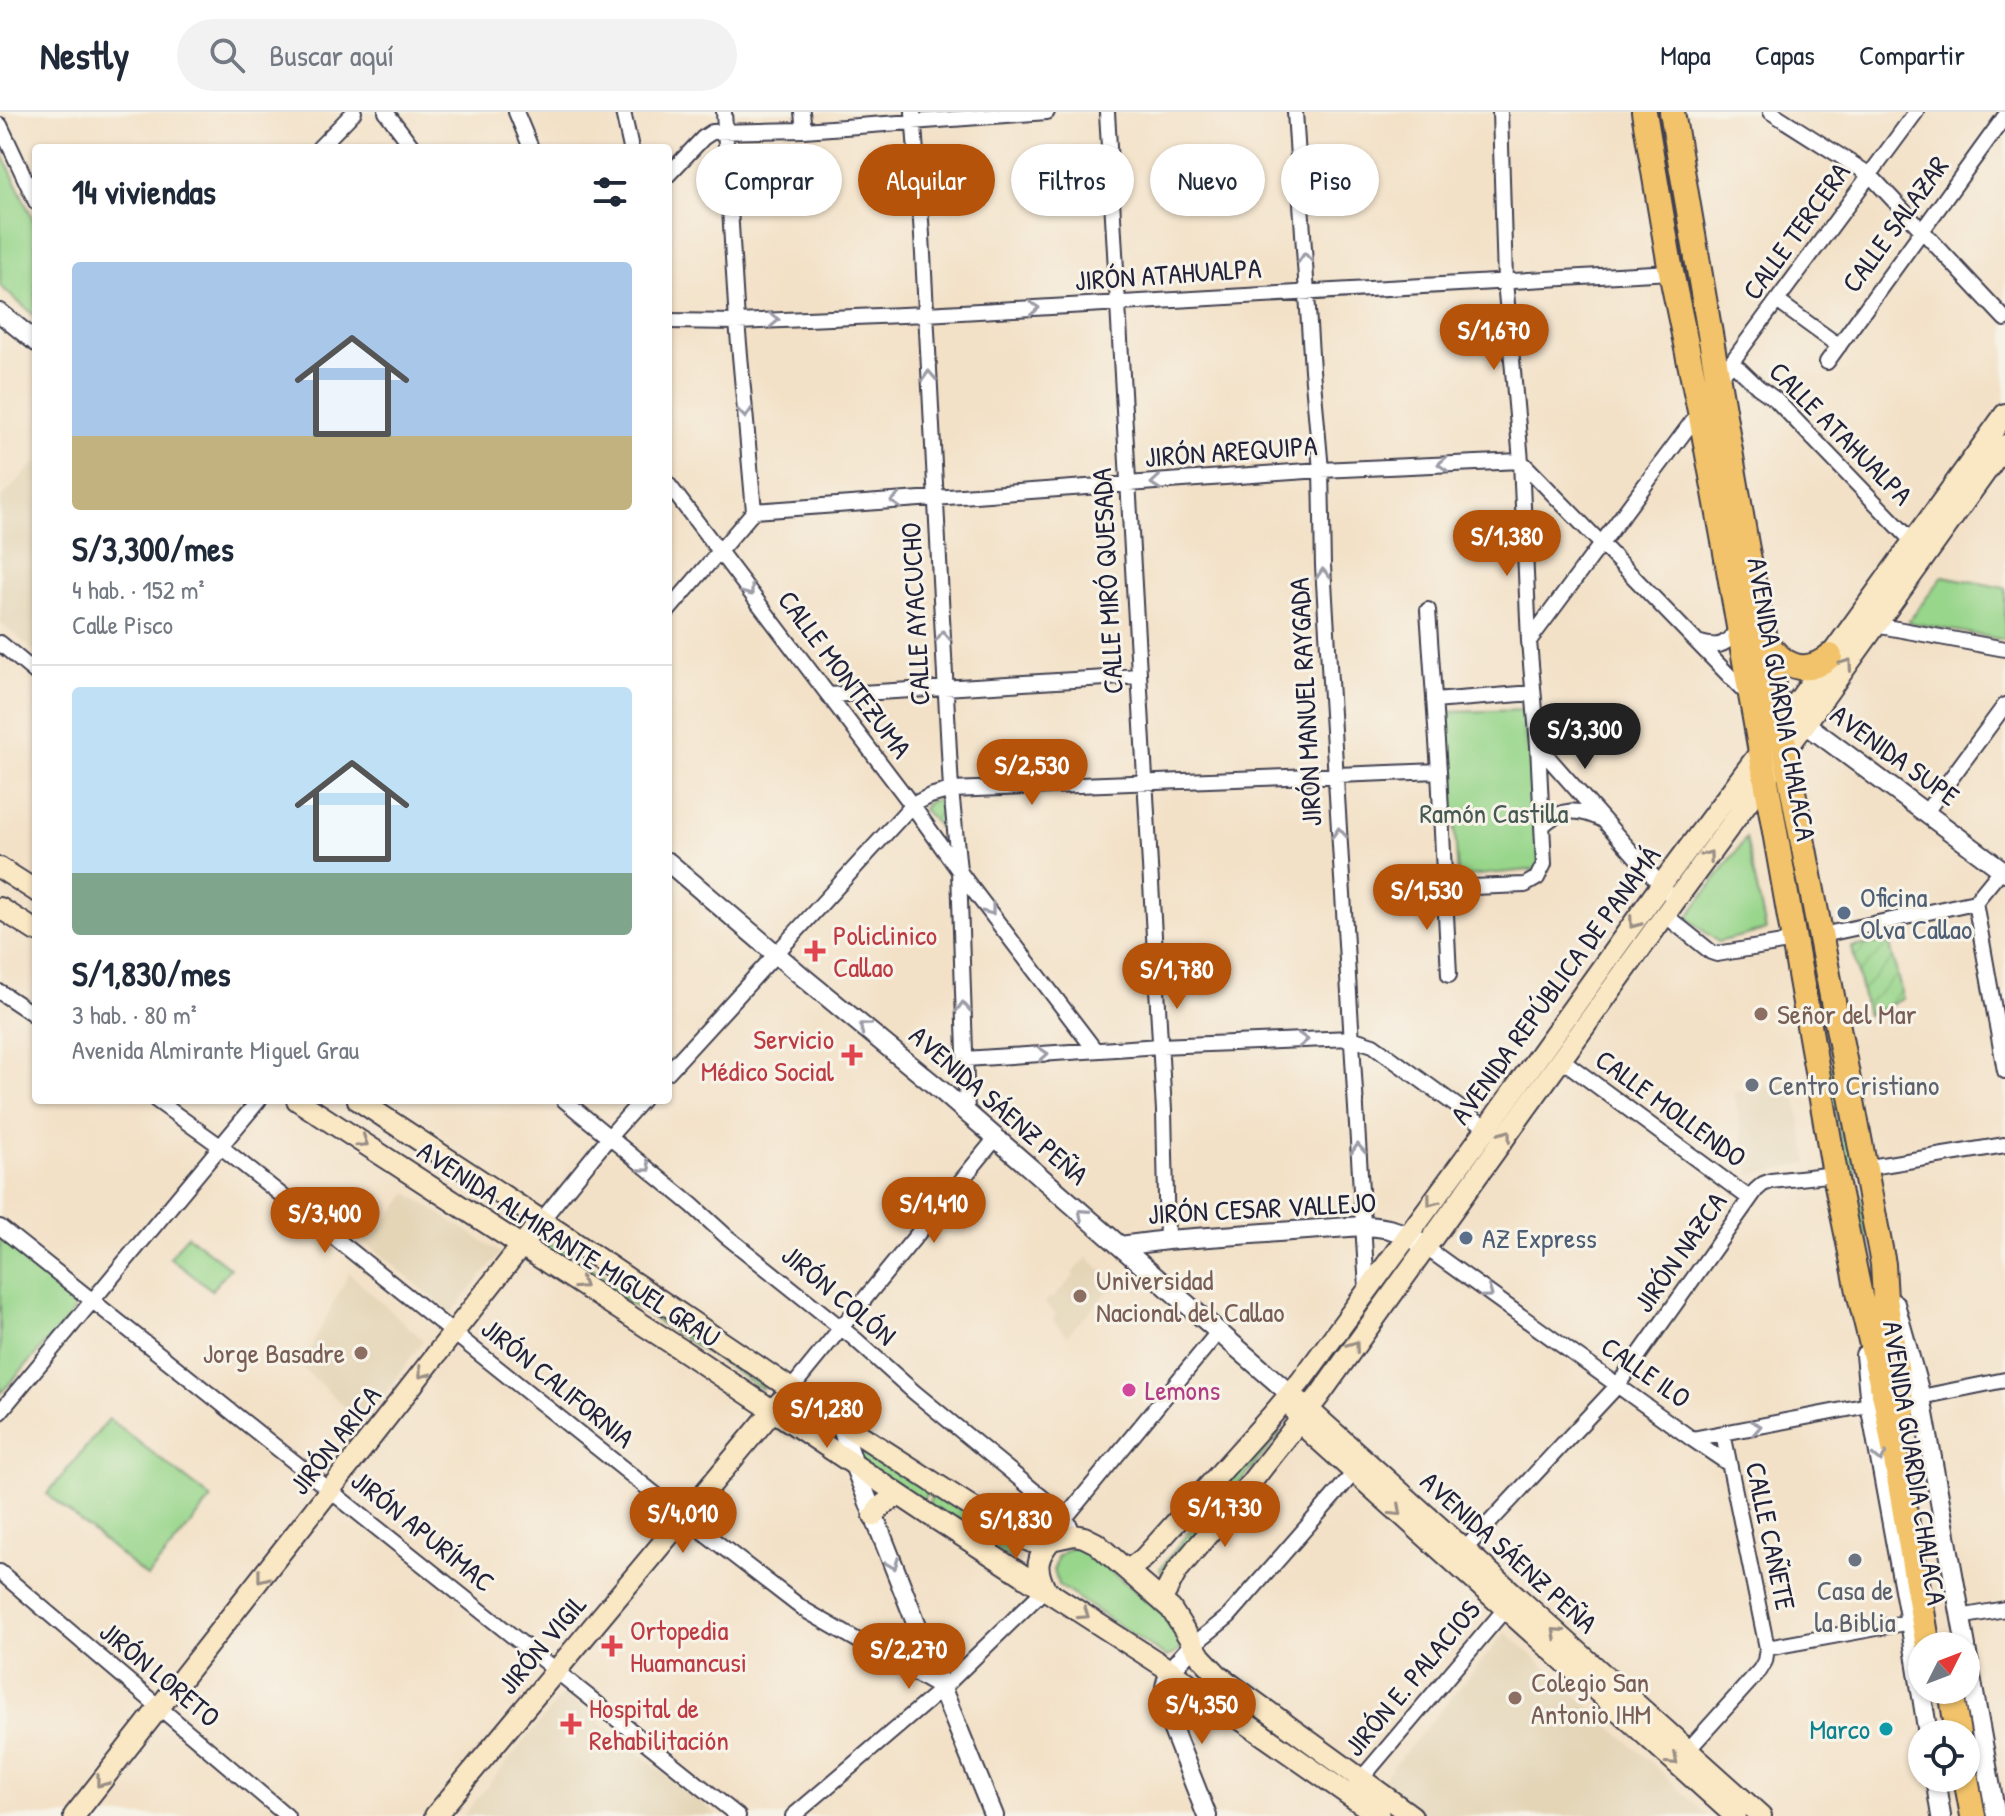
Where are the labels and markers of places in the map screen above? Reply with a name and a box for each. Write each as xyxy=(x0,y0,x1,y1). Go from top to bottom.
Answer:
pin: S/1,670 xyxy=(1420,304,1568,372)
pin: S/1,380 xyxy=(1433,510,1581,578)
pin: S/3,300 xyxy=(1511,703,1659,771)
pin: S/2,530 xyxy=(958,739,1106,807)
pin: S/1,530 xyxy=(1353,864,1501,932)
place label: Oficina Olva Callao xyxy=(1860,878,1972,948)
marker: Oficina Olva Callao xyxy=(1835,904,1853,922)
place label: Policlinico Callao xyxy=(833,916,937,986)
marker: Policlinico Callao xyxy=(804,940,826,962)
pin: S/1,780 xyxy=(1103,943,1251,1011)
place label: Señor del Mar xyxy=(1777,995,1917,1033)
marker: Señor del Mar xyxy=(1752,1005,1770,1023)
place label: Servicio Médico Social xyxy=(701,1020,835,1090)
marker: Servicio Médico Social xyxy=(841,1044,863,1066)
place label: Centro Cristiano xyxy=(1768,1066,1939,1104)
marker: Centro Cristiano xyxy=(1743,1076,1761,1094)
pin: S/1,410 xyxy=(860,1177,1008,1245)
pin: S/3,400 xyxy=(251,1187,399,1255)
place label: AZ Express xyxy=(1482,1219,1597,1257)
marker: AZ Express xyxy=(1457,1229,1475,1247)
place label: Universidad Nacional del Callao xyxy=(1096,1261,1284,1331)
marker: Universidad Nacional del Callao xyxy=(1071,1287,1089,1305)
place label: Jorge Basadre xyxy=(203,1334,345,1372)
marker: Jorge Basadre xyxy=(352,1344,370,1362)
place label: Lemons xyxy=(1145,1371,1220,1409)
marker: Lemons xyxy=(1120,1381,1138,1399)
pin: S/1,280 xyxy=(753,1382,901,1450)
pin: S/1,730 xyxy=(1151,1481,1299,1549)
pin: S/4,010 xyxy=(609,1487,757,1555)
pin: S/1,830 xyxy=(942,1493,1090,1561)
marker: Casa de la Biblia xyxy=(1846,1551,1864,1569)
place label: Casa de la Biblia xyxy=(1814,1571,1896,1641)
place label: Ortopedia Huamancusi xyxy=(630,1611,747,1681)
pin: S/2,270 xyxy=(835,1623,983,1691)
marker: Ortopedia Huamancusi xyxy=(601,1635,623,1657)
place label: Colegio San Antonio IHM xyxy=(1531,1663,1651,1733)
pin: S/4,350 xyxy=(1128,1678,1276,1746)
place label: Hospital de Rehabilitación xyxy=(589,1689,729,1759)
marker: Colegio San Antonio IHM xyxy=(1506,1689,1524,1707)
place label: Marco xyxy=(1809,1710,1870,1748)
marker: Hospital de Rehabilitación xyxy=(560,1713,582,1735)
marker: Marco xyxy=(1877,1720,1895,1738)

